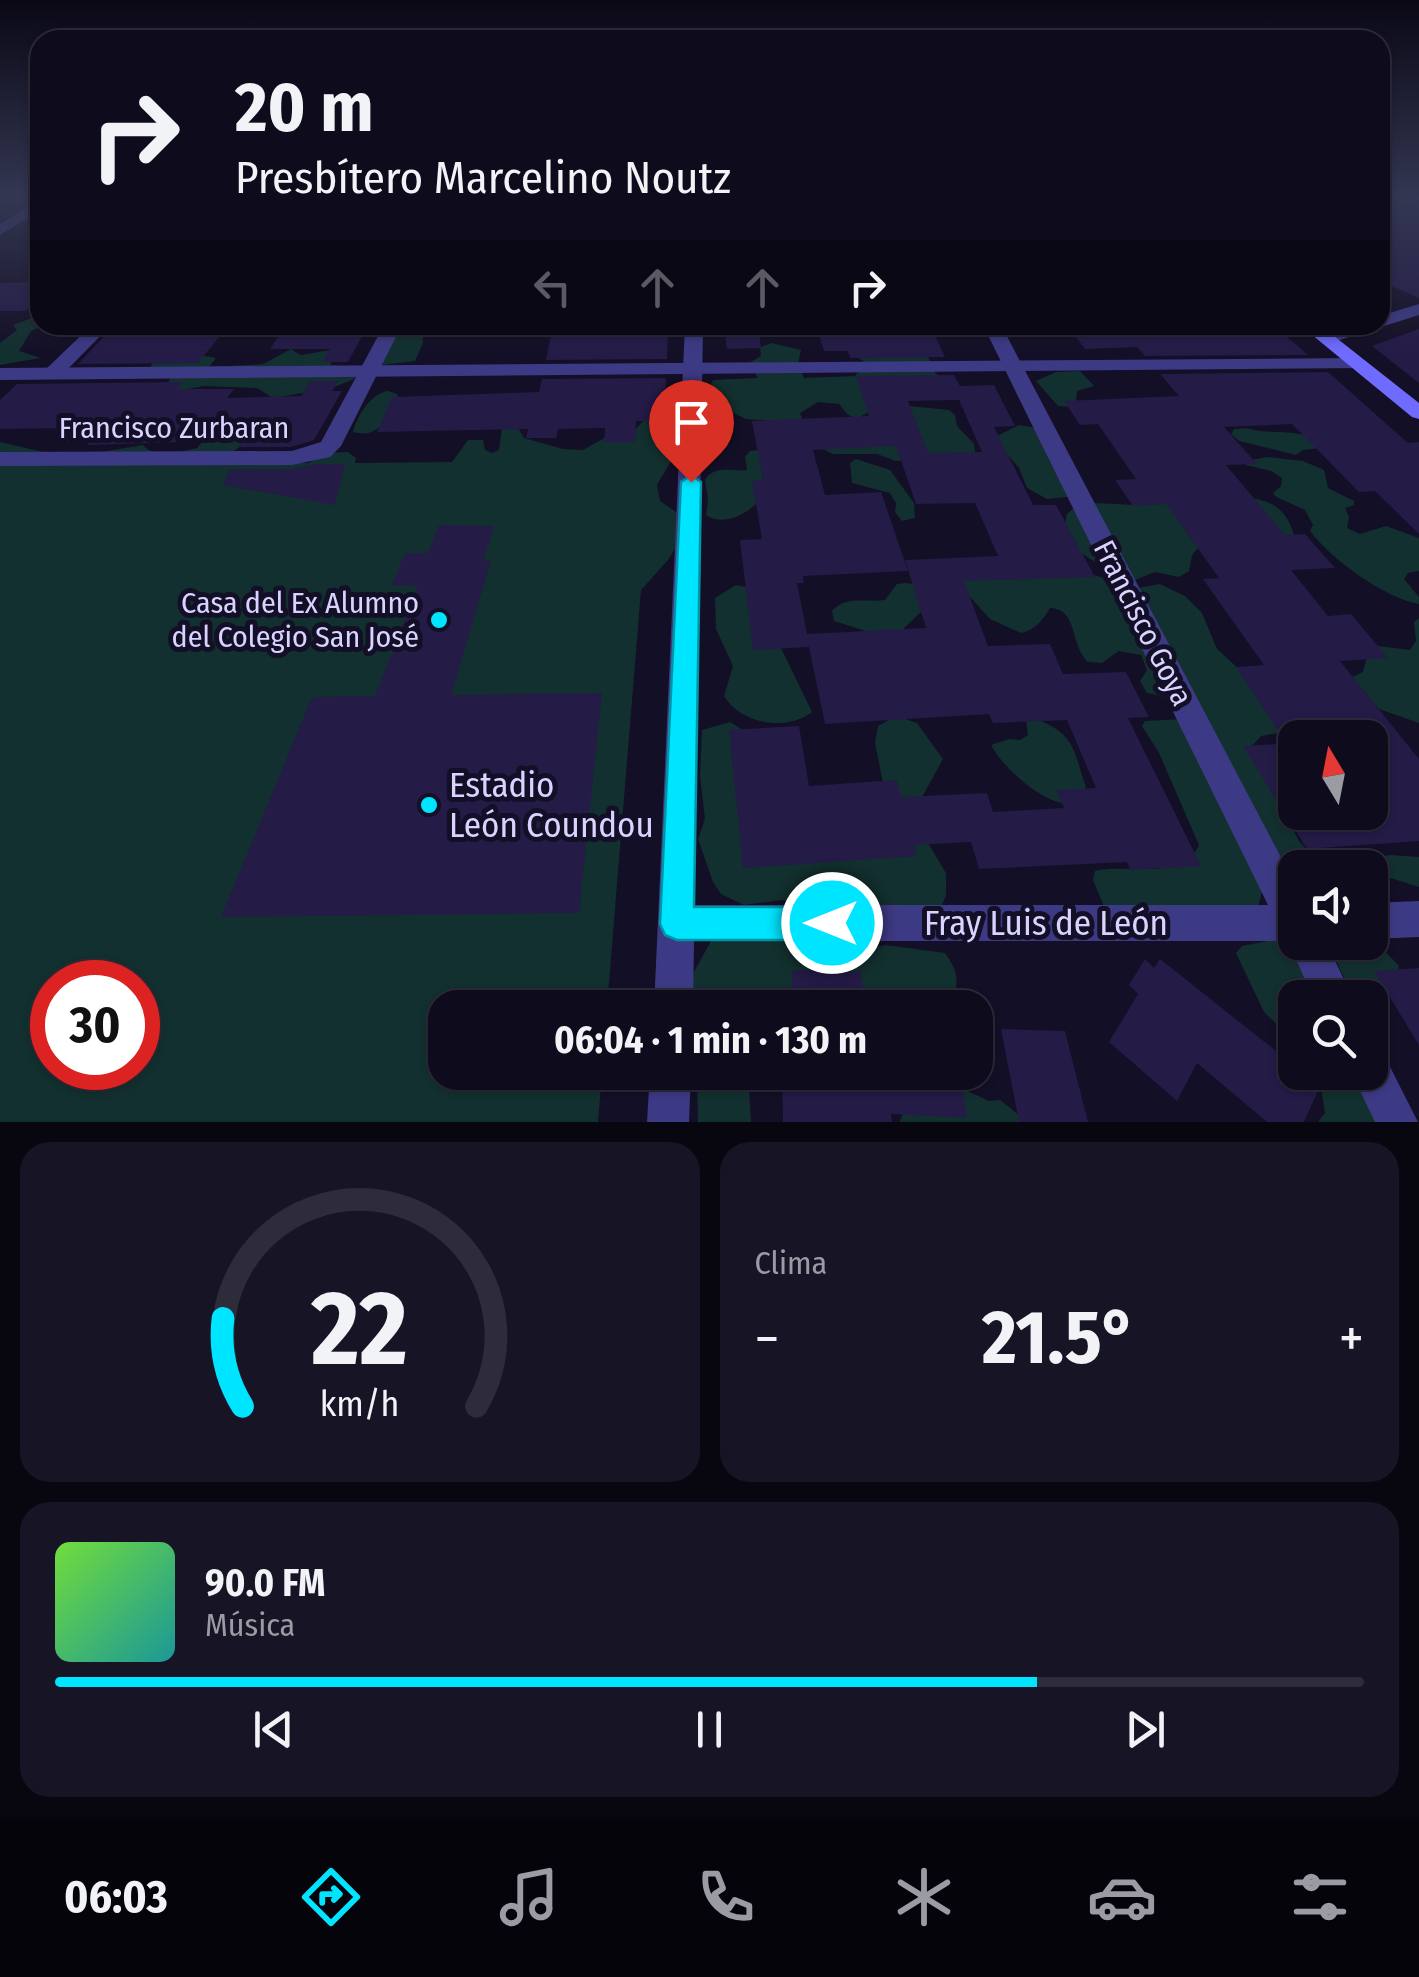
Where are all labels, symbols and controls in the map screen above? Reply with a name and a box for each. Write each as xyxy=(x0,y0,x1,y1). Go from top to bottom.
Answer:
text: 20 m xyxy=(235,66,374,150)
icon: right xyxy=(70,70,200,200)
text: Presbítero Marcelino Noutz xyxy=(235,151,731,205)
icon: left xyxy=(525,260,580,315)
icon: ahead xyxy=(630,260,685,315)
icon: ahead xyxy=(735,260,790,315)
icon: right xyxy=(840,260,895,315)
pin xyxy=(649,380,734,483)
icon: arrive xyxy=(664,395,719,450)
street label: Francisco Zurbaran xyxy=(59,410,289,446)
street label: Francisco Goya xyxy=(1086,534,1200,712)
place label: Casa del Ex Alumno del Colegio San José xyxy=(172,585,419,655)
marker: Casa del Ex Alumno del Colegio San José xyxy=(428,609,450,631)
north arrow xyxy=(1278,720,1388,830)
map controls xyxy=(1278,720,1388,1090)
place label: Estadio León Coundou xyxy=(449,764,654,846)
marker: Estadio León Coundou xyxy=(418,794,440,816)
button: sound xyxy=(1278,850,1388,960)
position arrow xyxy=(780,871,884,975)
street label: Fray Luis de León xyxy=(924,902,1168,944)
speed limit sign: 30 xyxy=(30,960,160,1090)
button: search xyxy=(1278,980,1388,1090)
text: 06:04 · 1 min · 130 m xyxy=(554,1017,867,1063)
text: Clima xyxy=(755,1244,827,1282)
text: 22 xyxy=(311,1267,408,1392)
text: 21.5° xyxy=(982,1293,1136,1383)
text: − xyxy=(755,1306,779,1372)
text: + xyxy=(1339,1306,1364,1372)
text: km/h xyxy=(320,1383,400,1425)
text: 90.0 FM xyxy=(205,1560,325,1606)
text: Música xyxy=(205,1606,295,1644)
icon: previous xyxy=(246,1702,301,1757)
icon: pause xyxy=(682,1702,737,1757)
icon: next xyxy=(1118,1702,1173,1757)
icon: directions xyxy=(296,1862,366,1932)
icon: music xyxy=(494,1862,564,1932)
icon: phone xyxy=(691,1862,761,1932)
icon: climate xyxy=(889,1862,959,1932)
icon: car xyxy=(1087,1862,1157,1932)
icon: filters xyxy=(1285,1862,1355,1932)
text: 06:03 xyxy=(64,1870,168,1924)

